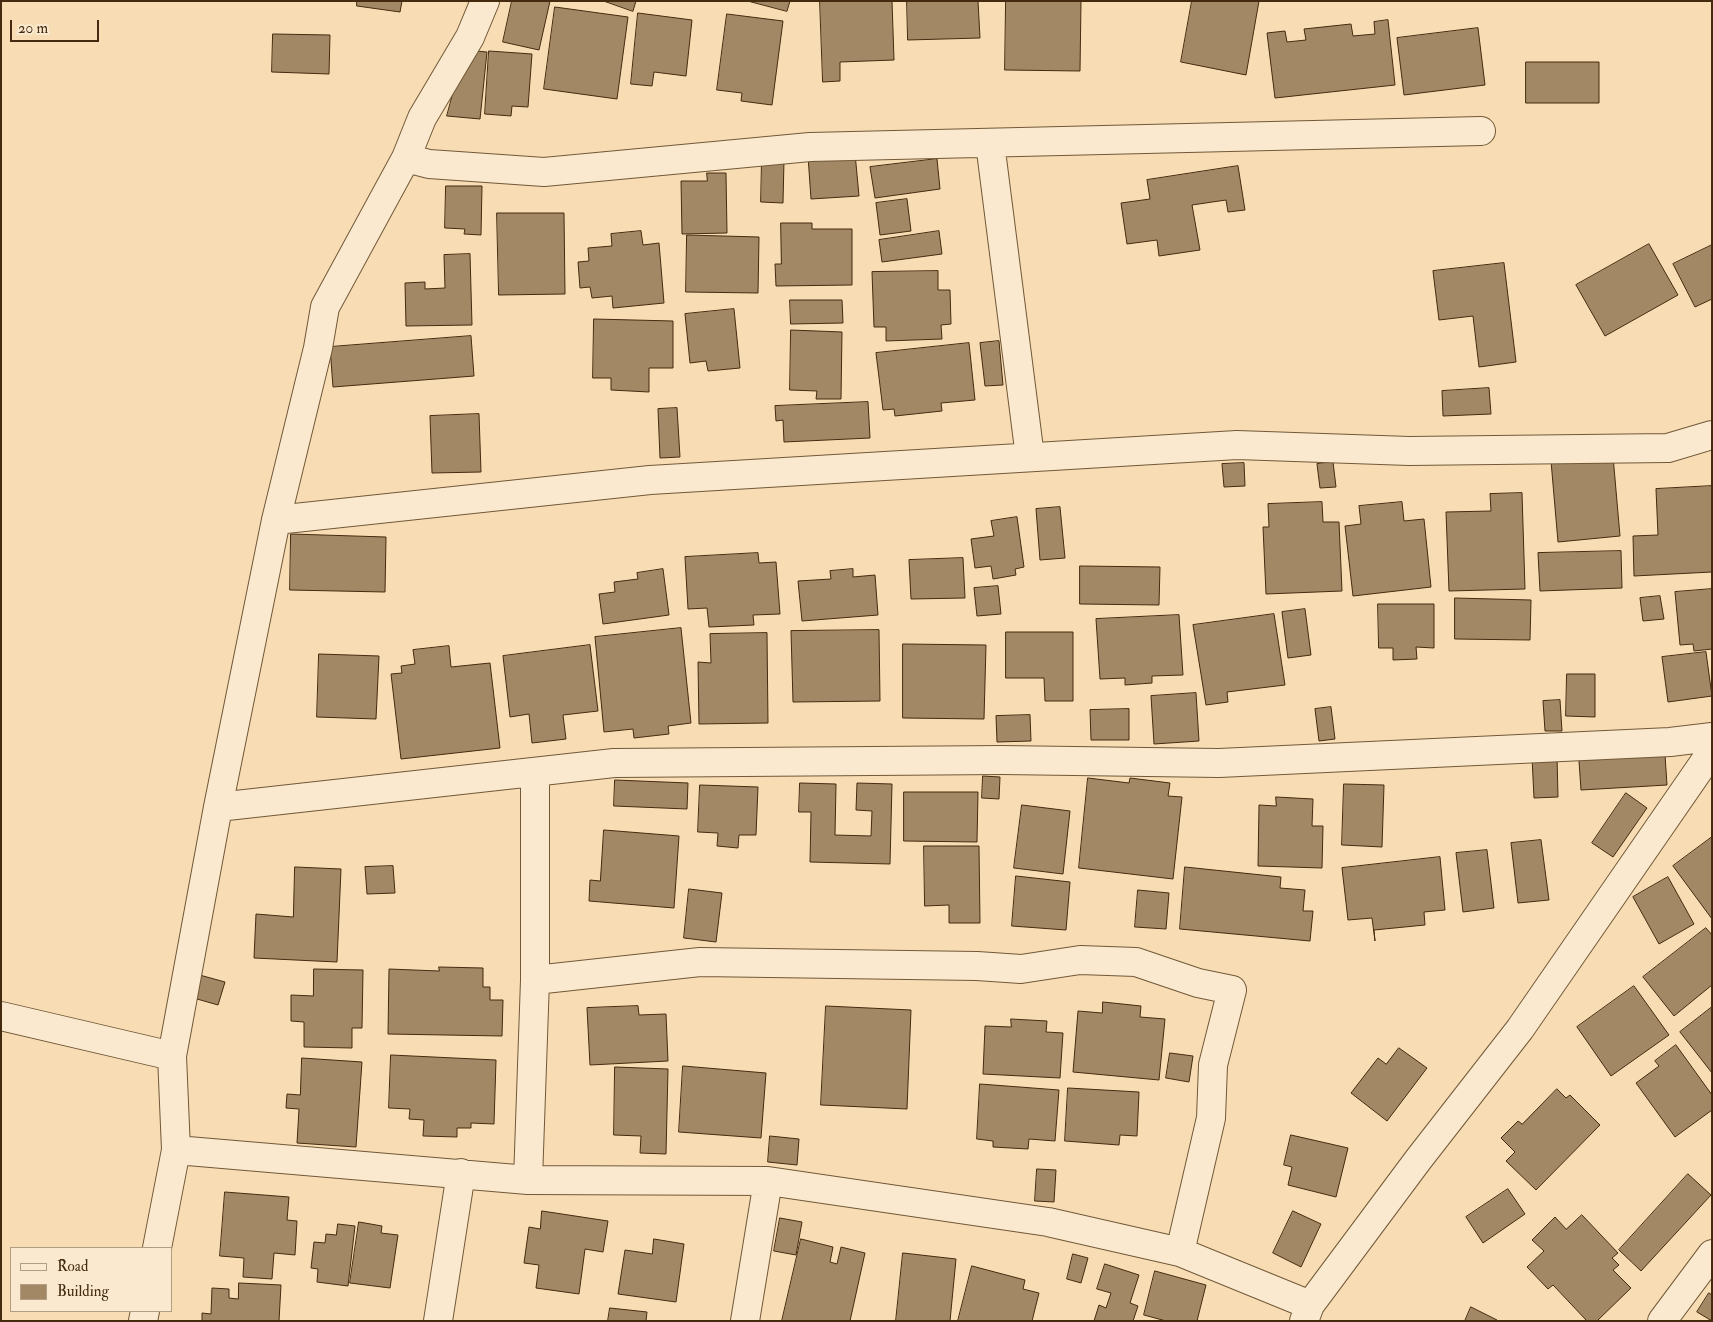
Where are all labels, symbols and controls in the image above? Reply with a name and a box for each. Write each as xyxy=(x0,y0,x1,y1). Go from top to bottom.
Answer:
scale bar xyxy=(12,10,101,42)
text: 20 m xyxy=(18,19,48,38)
legend xyxy=(10,1247,172,1312)
text: Road xyxy=(57,1257,88,1276)
text: Building xyxy=(57,1282,109,1301)

